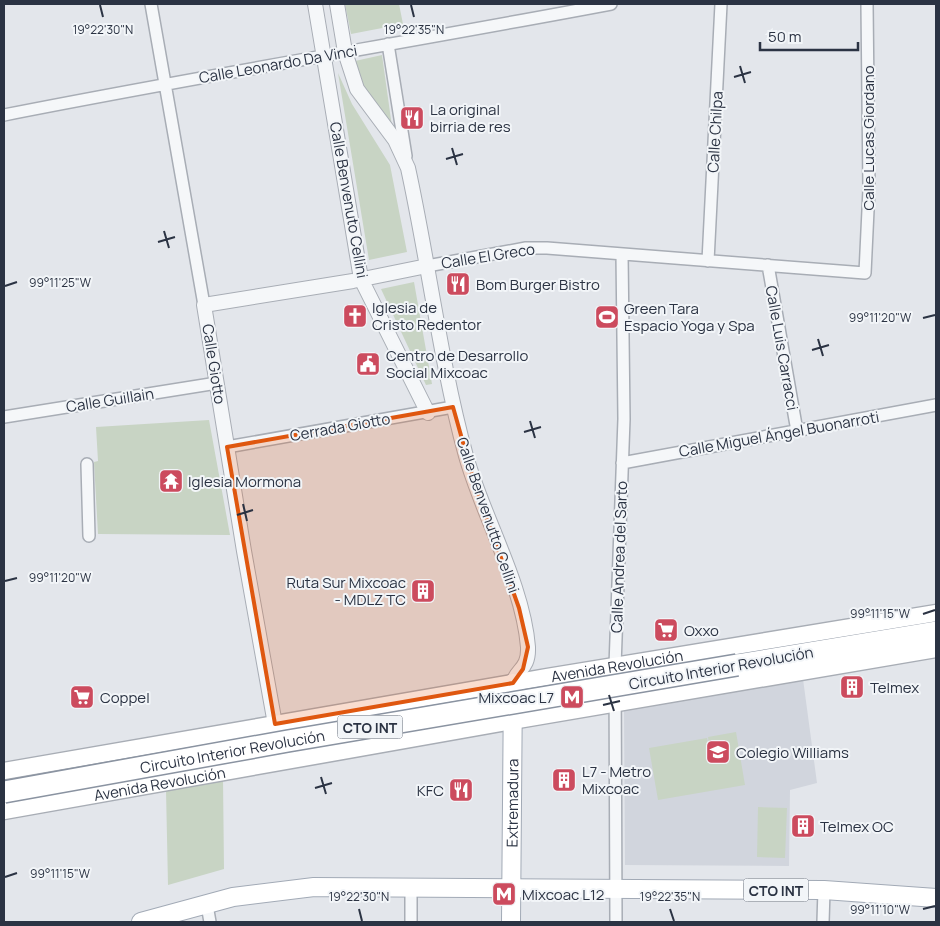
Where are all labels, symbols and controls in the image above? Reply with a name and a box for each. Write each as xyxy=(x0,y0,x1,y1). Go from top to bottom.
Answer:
scale bar xyxy=(760,20,858,52)
text: 19°22'30"N xyxy=(73,21,133,38)
text: 19°22'35"N xyxy=(384,21,444,38)
text: 50 m xyxy=(768,26,802,47)
street label: Calle Leonardo Da Vinci xyxy=(197,40,359,88)
street label: Calle Lucas Giordano xyxy=(858,65,879,211)
street label: Calle Chilpa xyxy=(702,91,728,173)
place label: La original birria de res xyxy=(430,99,511,137)
restaurant icon: La original birria de res xyxy=(399,105,425,131)
street label: Calle Benvenuto Cellini xyxy=(325,120,373,280)
street label: Calle El Greco xyxy=(440,238,536,274)
restaurant icon: Bom Burger Bistro xyxy=(445,271,471,297)
text: 99°11'25"W xyxy=(29,274,92,291)
place label: Bom Burger Bistro xyxy=(476,274,600,295)
street label: Calle Luis Carracci xyxy=(761,284,803,412)
place label: Iglesia de Cristo Redentor xyxy=(372,297,482,335)
place label: Green Tara Espacio Yoga y Spa xyxy=(624,298,755,336)
church icon: Iglesia de Cristo Redentor xyxy=(342,303,368,329)
sports icon: Green Tara Espacio Yoga y Spa xyxy=(594,304,620,330)
text: 99°11'20"W xyxy=(849,309,912,326)
street label: Calle Giotto xyxy=(197,322,231,406)
place label: Centro de Desarrollo Social Mixcoac xyxy=(386,345,529,383)
public building icon: Centro de Desarrollo Social Mixcoac xyxy=(355,351,381,377)
street label: Calle Guillain xyxy=(65,383,155,417)
street label: Calle Miguel Ángel Buonarroti xyxy=(677,406,881,462)
street label: Cerrada Giotto xyxy=(288,408,392,446)
street label: Calle Benvenutto Cellini xyxy=(451,434,525,596)
temple icon: Iglesia Mormona xyxy=(158,468,184,494)
place label: Iglesia Mormona xyxy=(188,471,301,492)
street label: Calle Andrea del Sarto xyxy=(606,481,632,633)
text: 99°11'20"W xyxy=(29,569,92,586)
place label: Ruta Sur Mixcoac - MDLZ TC xyxy=(286,572,406,610)
building icon: Ruta Sur Mixcoac - MDLZ TC xyxy=(410,578,436,604)
text: 99°11'15"W xyxy=(850,605,911,622)
supermarket icon: Oxxo xyxy=(653,617,679,643)
place label: Oxxo xyxy=(684,620,719,641)
street label: Circuito Interior Revolución xyxy=(627,641,815,695)
street label: Avenida Revolución xyxy=(549,644,685,687)
building icon: Telmex xyxy=(839,674,865,700)
place label: Telmex xyxy=(870,677,919,698)
supermarket icon: Coppel xyxy=(69,684,95,710)
metro station icon: Mixcoac L7 xyxy=(559,684,585,710)
place label: Coppel xyxy=(100,687,150,708)
place label: Mixcoac L7 xyxy=(479,687,554,708)
road number: CTO INT xyxy=(338,716,402,739)
street label: Circuito Interior Revolución xyxy=(138,724,326,778)
school or university icon: Colegio Williams xyxy=(705,739,731,765)
place label: Colegio Williams xyxy=(736,742,849,763)
street label: Extremadura xyxy=(501,759,523,847)
street label: Avenida Revolución xyxy=(92,761,227,805)
place label: L7 - Metro Mixcoac xyxy=(582,761,651,799)
building icon: L7 - Metro Mixcoac xyxy=(551,767,577,793)
restaurant icon: KFC xyxy=(448,777,474,803)
place label: KFC xyxy=(417,780,444,801)
building icon: Telmex OC xyxy=(790,813,816,839)
place label: Telmex OC xyxy=(820,816,894,837)
text: 99°11'15"W xyxy=(30,865,91,882)
road number: CTO INT xyxy=(744,878,808,902)
metro station icon: Mixcoac L12 xyxy=(491,881,517,907)
place label: Mixcoac L12 xyxy=(522,884,604,905)
text: 19°22'30"N xyxy=(329,888,389,905)
text: 19°22'35"N xyxy=(640,888,700,905)
text: 99°11'10"W xyxy=(850,901,911,918)

